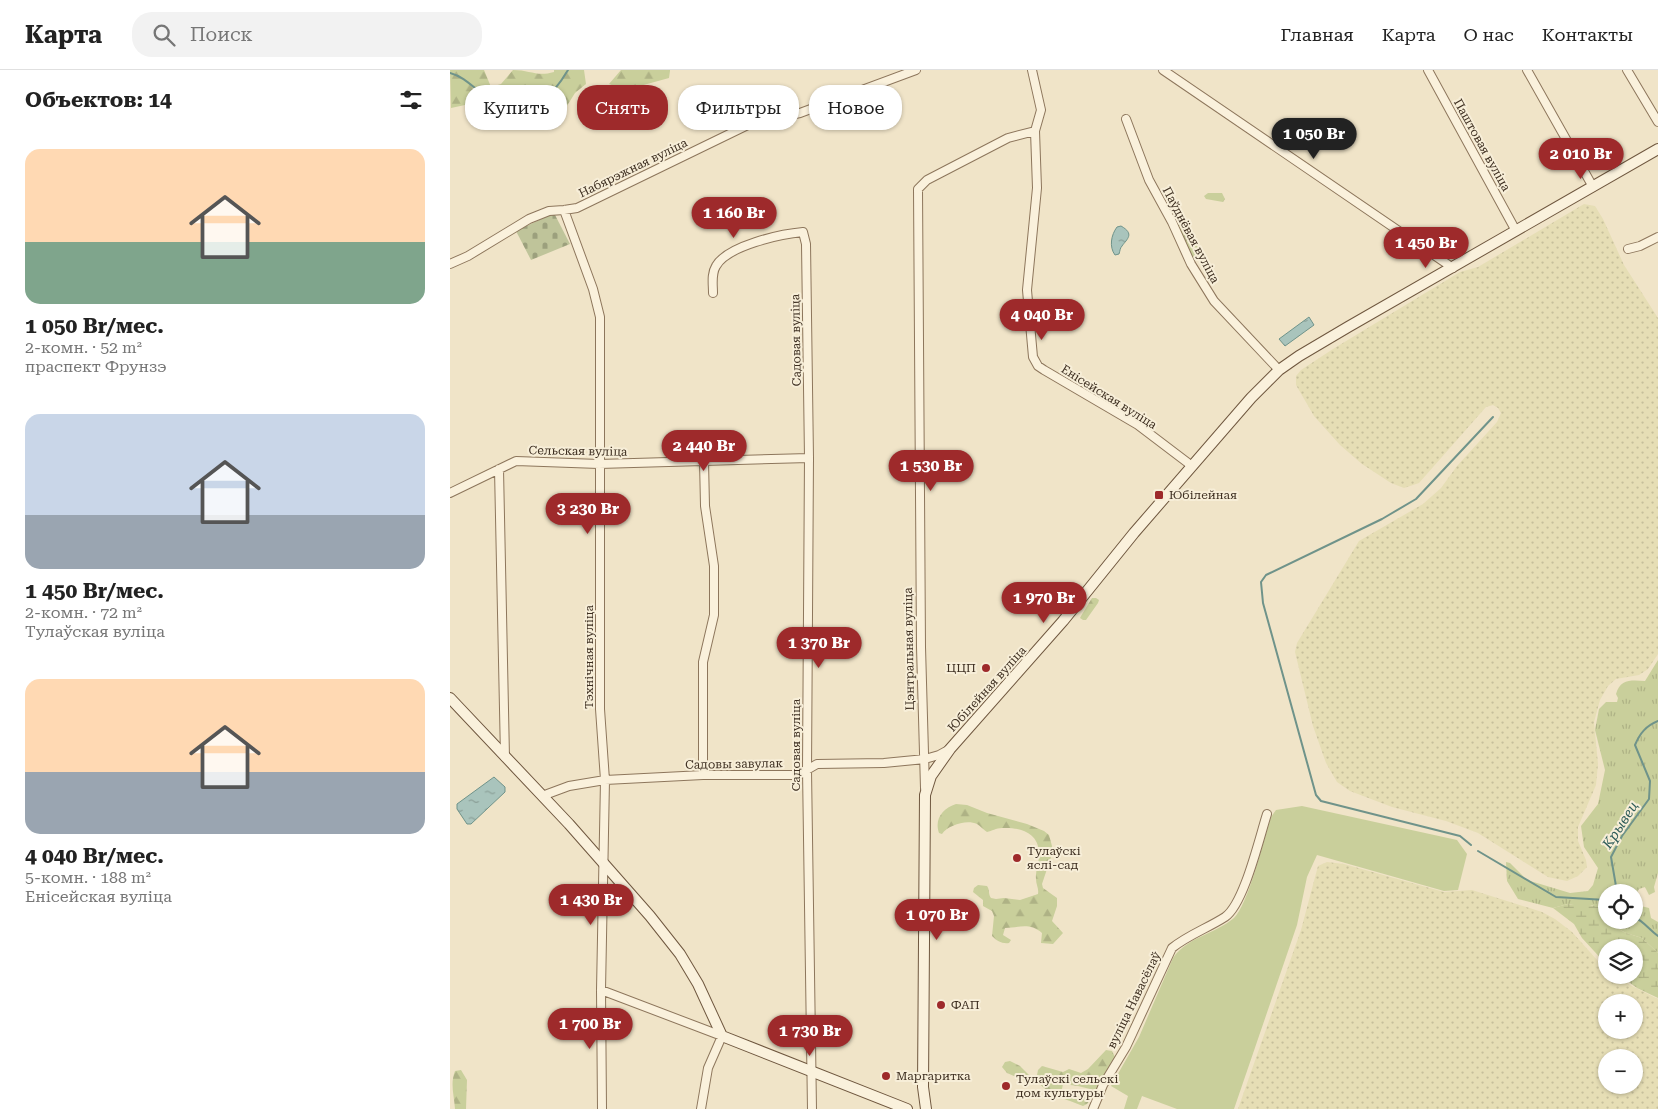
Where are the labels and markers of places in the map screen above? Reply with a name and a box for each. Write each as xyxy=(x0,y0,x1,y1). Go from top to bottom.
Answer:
pin: 1 050 Br xyxy=(1262,118,1366,160)
pin: 2 010 Br xyxy=(1529,138,1633,180)
pin: 1 160 Br xyxy=(682,196,786,239)
pin: 1 450 Br xyxy=(1374,226,1478,269)
pin: 4 040 Br xyxy=(990,298,1094,341)
pin: 2 440 Br xyxy=(652,430,756,472)
pin: 1 530 Br xyxy=(879,450,983,492)
place label: Юбілейная xyxy=(1169,488,1237,502)
marker: Юбілейная xyxy=(1153,489,1165,501)
pin: 3 230 Br xyxy=(536,492,640,535)
pin: 1 970 Br xyxy=(992,582,1096,624)
pin: 1 370 Br xyxy=(767,626,871,669)
place label: ЦЦП xyxy=(946,661,976,675)
marker: ЦЦП xyxy=(980,662,992,674)
place label: Тулаўскі яслі-сад xyxy=(1027,844,1081,872)
marker: Тулаўскі яслі-сад xyxy=(1011,852,1023,864)
pin: 1 430 Br xyxy=(539,884,643,926)
pin: 1 070 Br xyxy=(885,898,989,941)
place label: ФАП xyxy=(951,998,980,1012)
marker: ФАП xyxy=(935,999,947,1011)
pin: 1 700 Br xyxy=(538,1008,642,1050)
pin: 1 730 Br xyxy=(758,1014,862,1057)
place label: Маргаритка xyxy=(896,1069,971,1083)
marker: Маргаритка xyxy=(880,1070,892,1082)
place label: Тулаўскі сельскі дом культуры xyxy=(1016,1072,1118,1100)
marker: Тулаўскі сельскі дом культуры xyxy=(1000,1080,1012,1092)

